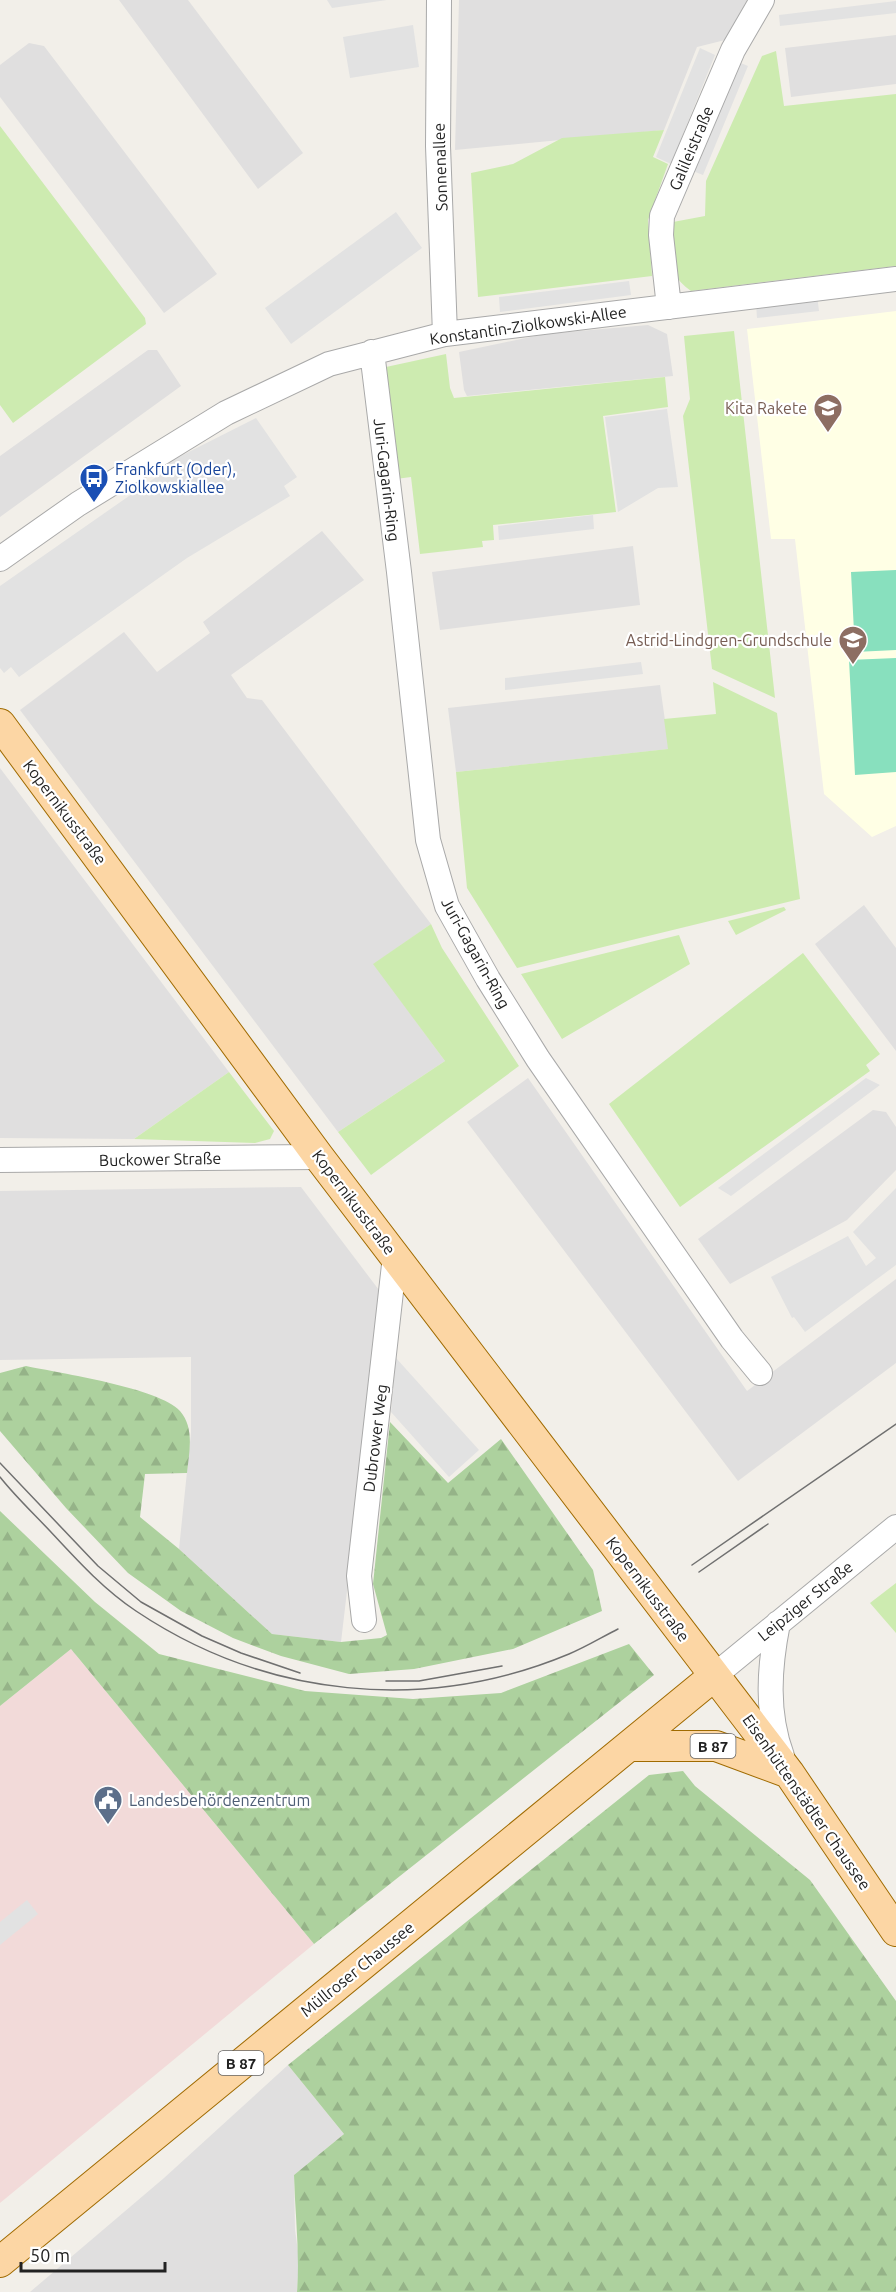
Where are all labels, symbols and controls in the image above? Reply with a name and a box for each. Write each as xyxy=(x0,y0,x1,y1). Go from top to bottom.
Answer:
street label: Galileistraße xyxy=(665,103,717,193)
street label: Sonnenallee xyxy=(429,123,451,211)
street label: Konstantin-Ziolkowski-Allee xyxy=(428,302,628,348)
school or university icon: Kita Rakete xyxy=(812,392,844,434)
place label: Kita Rakete xyxy=(725,399,807,417)
street label: Juri-Gagarin-Ring xyxy=(371,417,403,543)
place label: Frankfurt (Oder), Ziolkowskiallee xyxy=(115,460,236,496)
bus stop icon: Frankfurt (Oder), Ziolkowskiallee xyxy=(78,462,110,504)
school or university icon: Astrid-Lindgren-Grundschule xyxy=(837,624,869,666)
place label: Astrid-Lindgren-Grundschule xyxy=(626,631,832,649)
street label: Kopernikusstraße xyxy=(20,756,110,868)
street label: Juri-Gagarin-Ring xyxy=(438,894,514,1012)
street label: Kopernikusstraße xyxy=(309,1146,399,1258)
street label: Buckower Straße xyxy=(99,1149,221,1169)
street label: Dubrower Weg xyxy=(359,1383,391,1493)
street label: Kopernikusstraße xyxy=(603,1533,693,1645)
street label: Leipziger Straße xyxy=(754,1557,856,1645)
street label: Eisenhüttenstädter Chaussee xyxy=(739,1711,875,1893)
road number: B 87 xyxy=(690,1734,736,1758)
public building icon: Landesbehördenzentrum xyxy=(92,1784,124,1826)
place label: Landesbehördenzentrum xyxy=(129,1791,310,1809)
street label: Müllroser Chaussee xyxy=(297,1918,417,2020)
road number: B 87 xyxy=(218,2051,264,2075)
scale bar xyxy=(21,2235,165,2273)
text: 50 m xyxy=(30,2245,70,2265)

